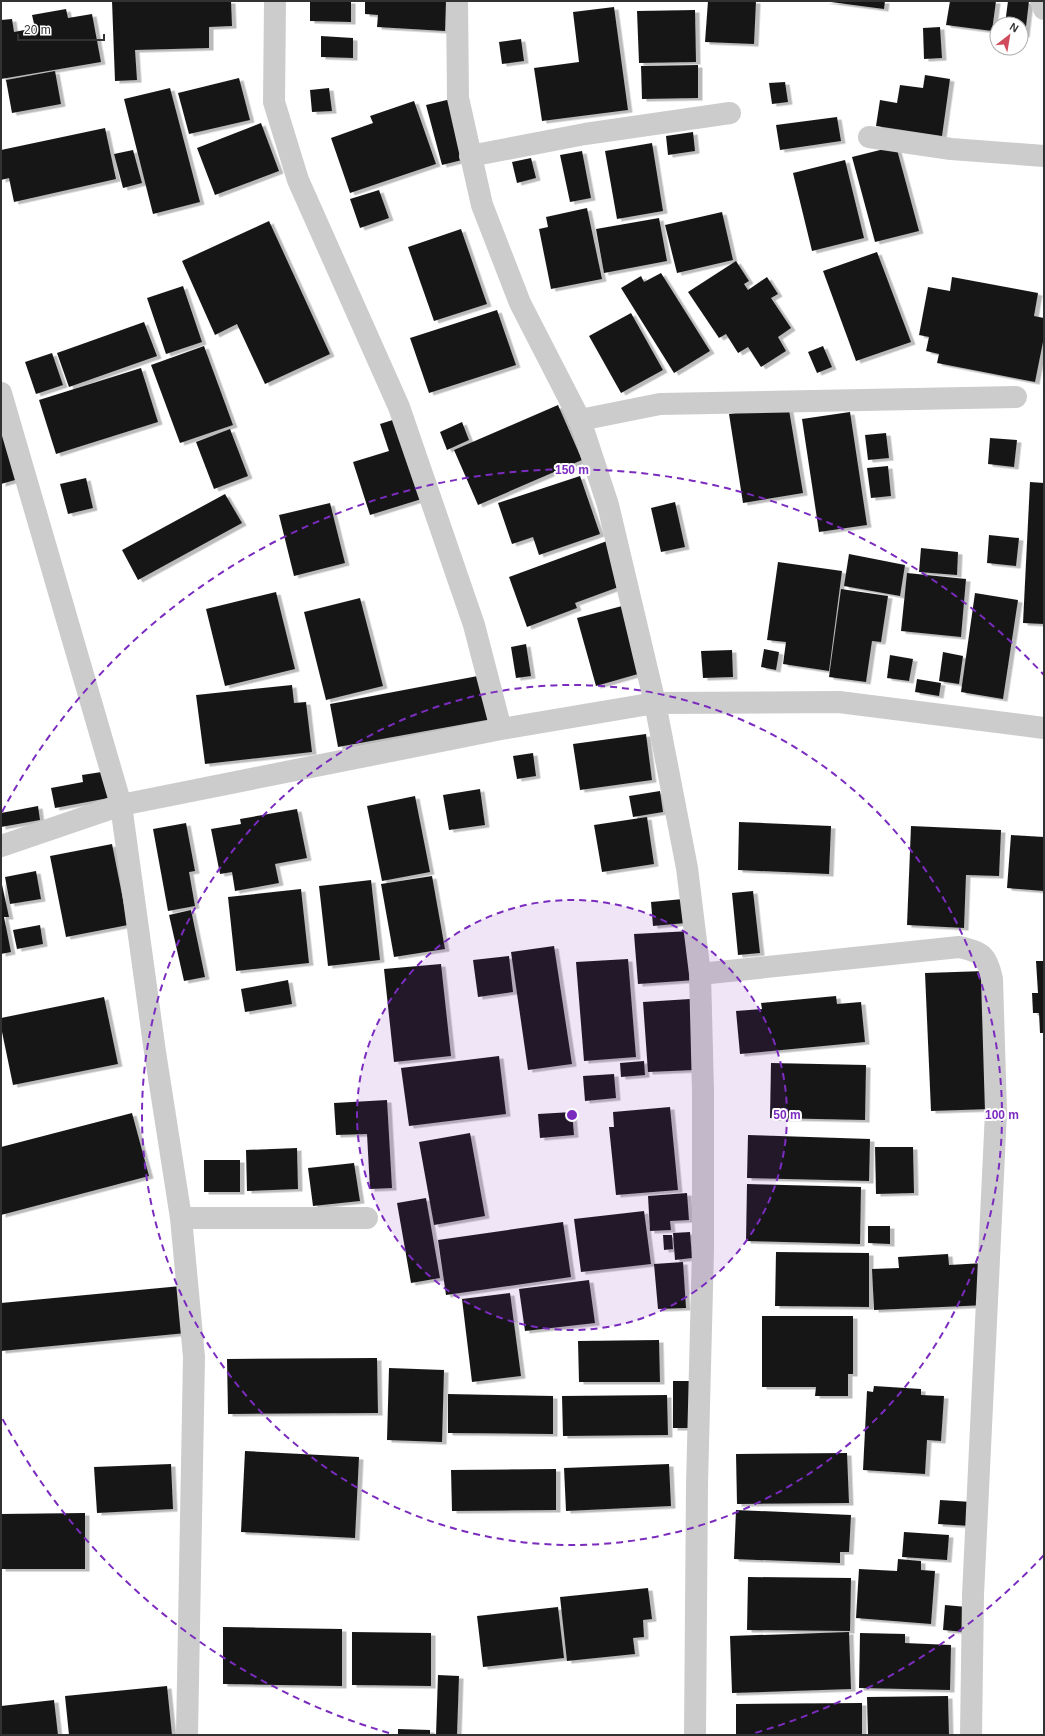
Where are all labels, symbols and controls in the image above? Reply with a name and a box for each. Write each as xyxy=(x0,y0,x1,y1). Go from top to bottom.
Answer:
scale bar xyxy=(18,16,104,42)
north arrow xyxy=(989,16,1029,56)
text: N xyxy=(1008,20,1021,35)
text: 20 m xyxy=(24,23,51,37)
text: 150 m xyxy=(555,463,589,477)
centre of rings xyxy=(565,1108,579,1122)
text: 50 m xyxy=(773,1108,801,1122)
text: 100 m xyxy=(985,1108,1019,1122)

